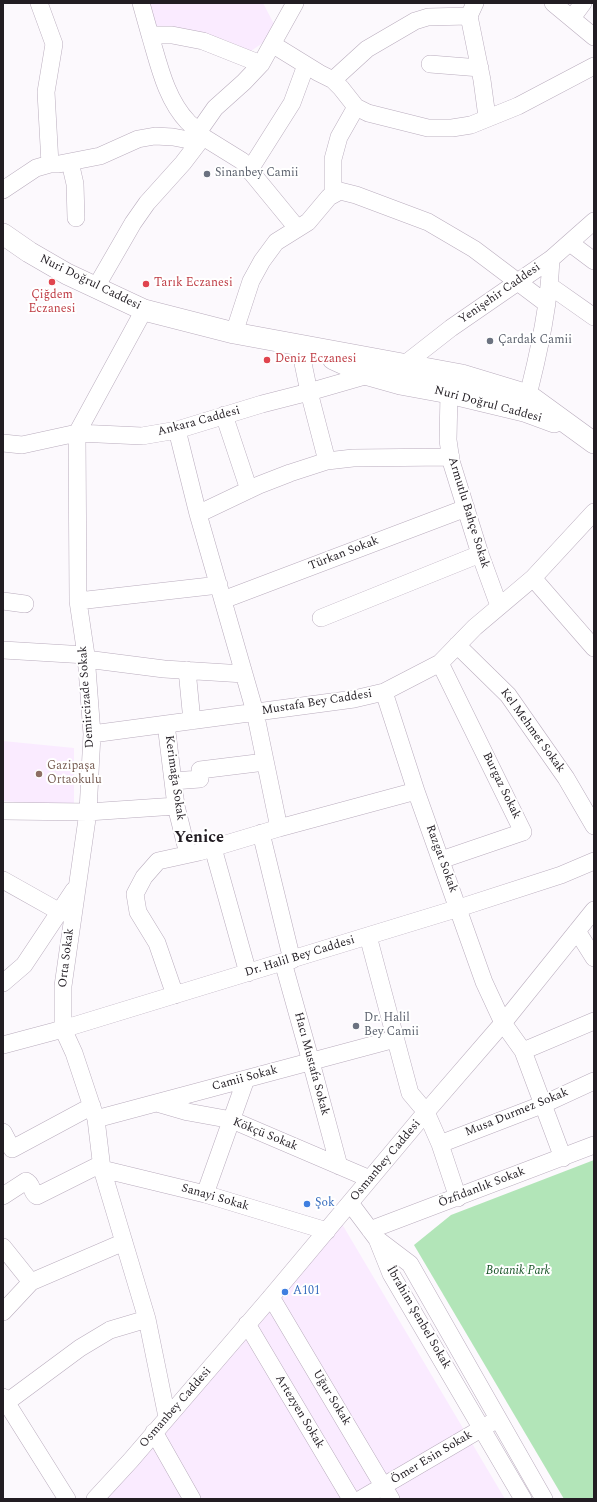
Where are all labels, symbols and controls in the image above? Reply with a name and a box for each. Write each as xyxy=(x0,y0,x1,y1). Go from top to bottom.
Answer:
place label: Sinanbey Camii xyxy=(215,167,298,181)
marker: Sinanbey Camii xyxy=(202,169,212,179)
street label: Nuri Doğrul Caddesi xyxy=(37,252,143,314)
street label: Yenişehir Caddesi xyxy=(456,260,544,328)
marker: Çiğdem Eczanesi xyxy=(47,277,57,287)
place label: Tarık Eczanesi xyxy=(154,277,233,291)
marker: Tarık Eczanesi xyxy=(141,279,151,289)
place label: Çiğdem Eczanesi xyxy=(29,289,75,317)
place label: Çardak Camii xyxy=(498,334,572,348)
marker: Çardak Camii xyxy=(485,336,495,346)
place label: Deniz Eczanesi xyxy=(275,353,357,367)
marker: Deniz Eczanesi xyxy=(262,355,272,365)
street label: Nuri Doğrul Caddesi xyxy=(433,384,543,426)
street label: Ankara Caddesi xyxy=(156,404,242,440)
street label: Armutlu Bahçe Sokak xyxy=(444,456,492,570)
street label: Türkan Sokak xyxy=(307,534,381,574)
street label: Demircizade Sokak xyxy=(76,645,98,749)
street label: Kel Mehmet Sokak xyxy=(497,686,567,776)
street label: Mustafa Bey Caddesi xyxy=(261,687,373,719)
street label: Kerimağa Sokak xyxy=(161,734,187,822)
street label: Burgaz Sokak xyxy=(479,750,523,822)
place label: Gazipaşa Ortaokulu xyxy=(47,760,102,788)
marker: Gazipaşa Ortaokulu xyxy=(34,769,44,779)
street label: Razgat Sokak xyxy=(422,823,460,895)
district label: Yenice xyxy=(174,829,224,849)
street label: Orta Sokak xyxy=(56,928,78,988)
street label: Dr. Halil Bey Caddesi xyxy=(243,933,357,981)
street label: Hacı Mustafa Sokak xyxy=(290,1011,332,1117)
place label: Dr. Halil Bey Camii xyxy=(364,1012,419,1040)
marker: Dr. Halil Bey Camii xyxy=(351,1021,361,1031)
street label: Camii Sokak xyxy=(211,1063,279,1095)
street label: Musa Durmez Sokak xyxy=(463,1086,571,1140)
street label: Kökçü Sokak xyxy=(230,1115,300,1155)
street label: Osmanbey Caddesi xyxy=(348,1117,424,1205)
street label: Özfidanlık Sokak xyxy=(436,1165,528,1211)
street label: Sanayi Sokak xyxy=(179,1181,251,1215)
place label: Şok xyxy=(315,1197,335,1211)
marker: Şok xyxy=(302,1199,312,1209)
street label: İbrahim Şenbel Sokak xyxy=(383,1264,453,1372)
park label: Botanik Park xyxy=(486,1265,550,1279)
place label: A101 xyxy=(293,1285,320,1299)
marker: A101 xyxy=(280,1287,290,1297)
street label: Osmanbey Caddesi xyxy=(137,1365,215,1451)
street label: Uğur Sokak xyxy=(309,1368,353,1428)
street label: Artezyen Sokak xyxy=(271,1373,327,1451)
street label: Ömer Esin Sokak xyxy=(389,1428,475,1488)

